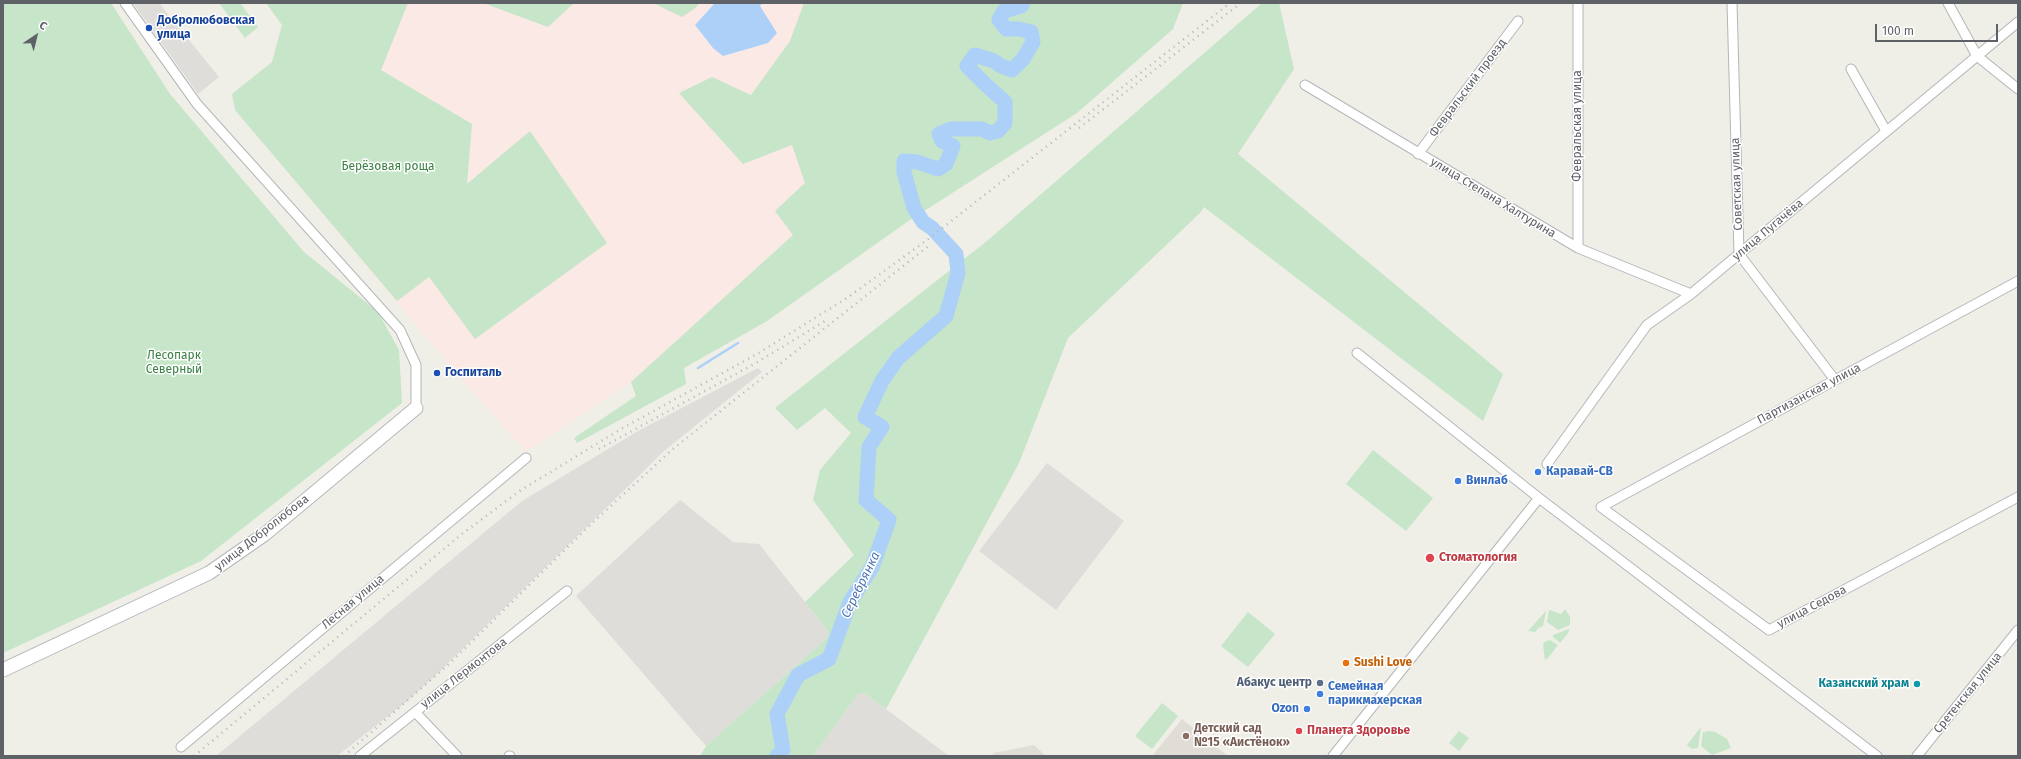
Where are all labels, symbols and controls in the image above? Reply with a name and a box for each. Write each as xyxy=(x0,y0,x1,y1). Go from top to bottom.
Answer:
place label: Добролюбовская улица xyxy=(157,14,255,42)
north arrow xyxy=(16,16,56,56)
scale bar xyxy=(1877,16,2000,42)
text: С xyxy=(37,19,49,33)
marker: Добролюбовская улица xyxy=(144,23,154,33)
text: 100 m xyxy=(1882,24,1914,38)
street label: Февральский проезд xyxy=(1426,36,1510,140)
street label: Февральская улица xyxy=(1571,70,1585,182)
street label: Советская улица xyxy=(1728,137,1746,231)
street label: улица Степана Халтурина xyxy=(1428,155,1558,241)
park label: Берёзовая роща xyxy=(342,160,434,174)
street label: улица Пугачёва xyxy=(1730,196,1806,264)
park label: Лесопарк Северный xyxy=(146,349,202,377)
street label: Партизанская улица xyxy=(1755,361,1863,427)
place label: Госпиталь xyxy=(445,366,502,380)
marker: Госпиталь xyxy=(432,368,442,378)
place label: Каравай-СВ xyxy=(1546,465,1613,479)
marker: Каравай-СВ xyxy=(1533,467,1543,477)
place label: Винлаб xyxy=(1466,474,1508,488)
marker: Винлаб xyxy=(1453,476,1463,486)
street label: улица Добролюбова xyxy=(212,492,312,574)
water label: Серебрянка xyxy=(838,549,884,621)
place label: Стоматология xyxy=(1439,551,1517,565)
marker: Стоматология xyxy=(1424,552,1436,564)
street label: Лесная улица xyxy=(319,572,387,632)
street label: улица Седова xyxy=(1775,583,1849,631)
street label: улица Лермонтова xyxy=(418,635,510,711)
street label: Сретенская улица xyxy=(1931,649,2005,737)
place label: Sushi Love xyxy=(1354,656,1412,670)
marker: Sushi Love xyxy=(1341,658,1351,668)
place label: Абакус центр xyxy=(1237,676,1312,690)
place label: Казанский храм xyxy=(1818,677,1909,691)
marker: Абакус центр xyxy=(1315,678,1325,688)
marker: Казанский храм xyxy=(1912,679,1922,689)
place label: Семейная парикмахерская xyxy=(1328,680,1422,708)
marker: Семейная парикмахерская xyxy=(1315,689,1325,699)
place label: Ozon xyxy=(1271,702,1299,716)
marker: Ozon xyxy=(1302,704,1312,714)
place label: Детский сад №15 «Аистёнок» xyxy=(1194,722,1290,750)
place label: Планета Здоровье xyxy=(1307,724,1410,738)
marker: Планета Здоровье xyxy=(1294,726,1304,736)
marker: Детский сад №15 «Аистёнок» xyxy=(1181,731,1191,741)

